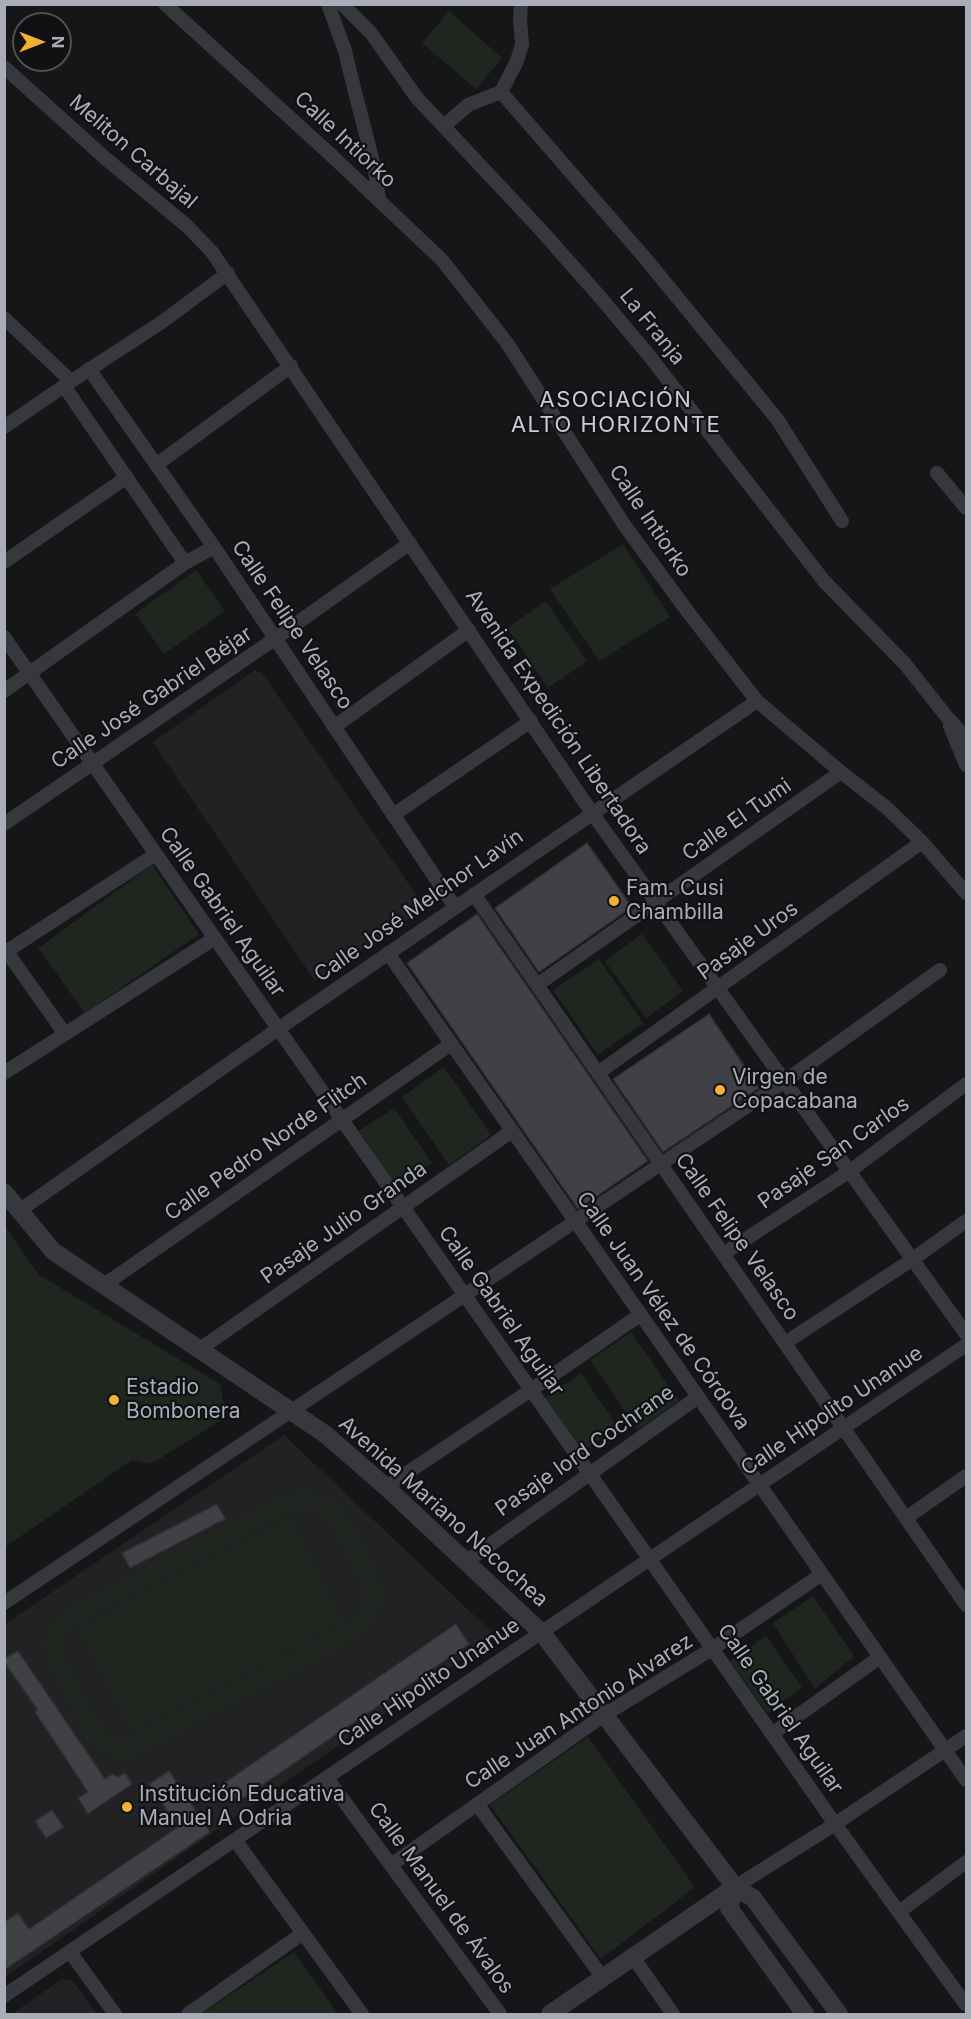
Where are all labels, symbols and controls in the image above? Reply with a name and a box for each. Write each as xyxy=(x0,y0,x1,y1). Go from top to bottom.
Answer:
north arrow xyxy=(12,12,72,72)
text: N xyxy=(48,36,68,48)
street label: Calle Intiorko xyxy=(289,86,401,194)
street label: Meliton Carbajal xyxy=(64,90,202,214)
street label: La Franja xyxy=(614,284,690,370)
district label: ASOCIACIÓN ALTO HORIZONTE xyxy=(511,387,721,439)
street label: Calle Intiorko xyxy=(603,460,697,582)
street label: Calle Felipe Velasco xyxy=(226,536,358,714)
street label: Avenida Expedición Libertadora xyxy=(460,585,656,859)
street label: Calle José Gabriel Béjar xyxy=(47,621,257,775)
street label: Calle El Tumi xyxy=(678,773,796,867)
street label: Calle Gabriel Aguilar xyxy=(154,822,290,1002)
street label: Calle José Melchor Lavín xyxy=(310,824,528,988)
place label: Fam. Cusi Chambilla xyxy=(626,876,724,926)
marker: Fam. Cusi Chambilla xyxy=(607,894,621,908)
street label: Pasaje Uros xyxy=(693,896,803,986)
place label: Virgen de Copacabana xyxy=(732,1065,858,1115)
street label: Calle Pedro Norde Flitch xyxy=(160,1068,372,1226)
marker: Virgen de Copacabana xyxy=(713,1083,727,1097)
street label: Pasaje San Carlos xyxy=(753,1091,915,1215)
street label: Calle Felipe Velasco xyxy=(670,1148,804,1326)
street label: Pasaje Julio Granda xyxy=(256,1156,432,1290)
street label: Calle Juan Vélez de Córdova xyxy=(571,1187,755,1435)
street label: Calle Gabriel Aguilar xyxy=(433,1221,569,1401)
street label: Calle Hipolito Unanue xyxy=(736,1341,928,1481)
place label: Estadio Bombonera xyxy=(126,1375,241,1425)
street label: Pasaje lord Cochrane xyxy=(491,1380,679,1522)
marker: Estadio Bombonera xyxy=(107,1393,121,1407)
street label: Avenida Mariano Necochea xyxy=(333,1411,553,1613)
street label: Calle Hipolito Unanue xyxy=(333,1613,525,1753)
street label: Calle Gabriel Aguilar xyxy=(712,1619,848,1799)
street label: Calle Juan Antonio Alvarez xyxy=(460,1629,698,1795)
place label: Institución Educativa Manuel A Odria xyxy=(139,1782,345,1832)
street label: Calle Manuel de Ávalos xyxy=(363,1797,519,1999)
marker: Institución Educativa Manuel A Odria xyxy=(120,1800,134,1814)

